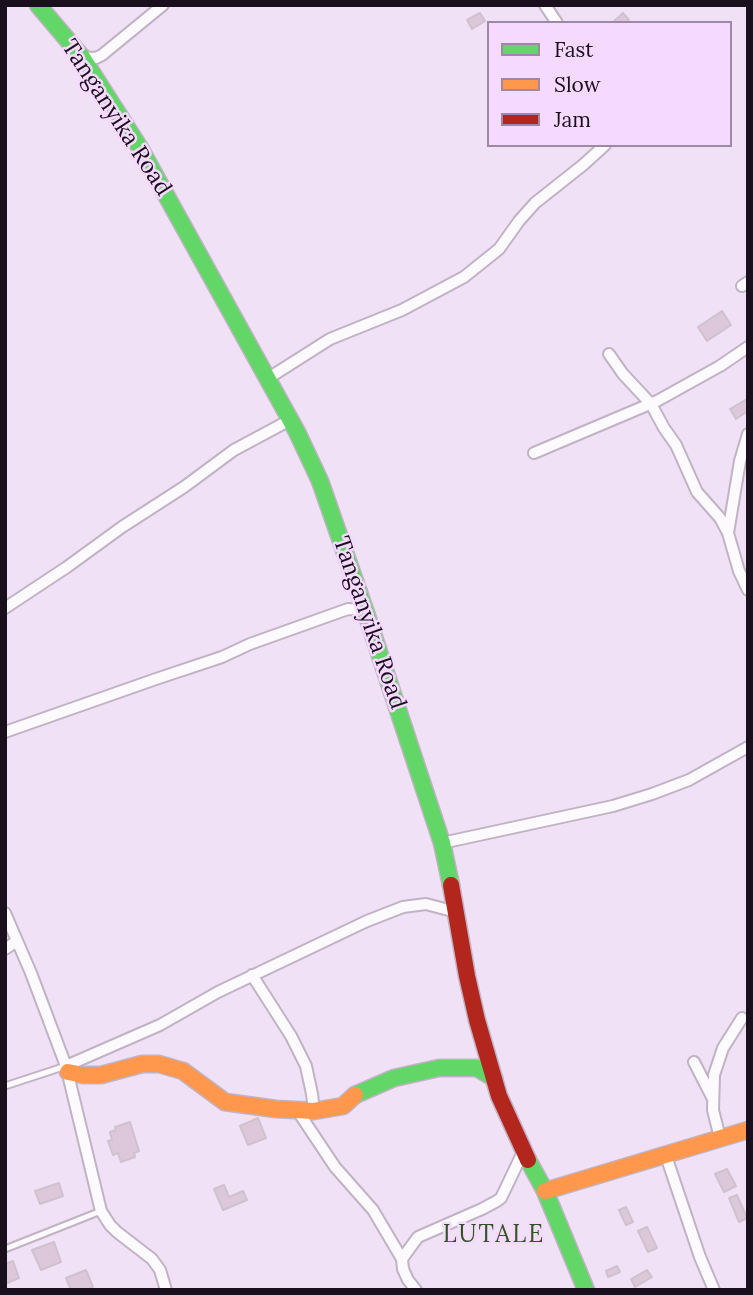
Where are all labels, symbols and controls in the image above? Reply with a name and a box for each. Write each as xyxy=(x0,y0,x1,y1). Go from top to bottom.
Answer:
legend xyxy=(487,21,732,147)
street label: Tanganyika Road xyxy=(55,35,177,201)
text: Fast xyxy=(554,36,593,63)
text: Slow xyxy=(554,71,601,98)
text: Jam xyxy=(554,106,591,133)
street label: Tanganyika Road xyxy=(327,533,411,713)
district label: LUTALE xyxy=(444,1221,544,1249)

